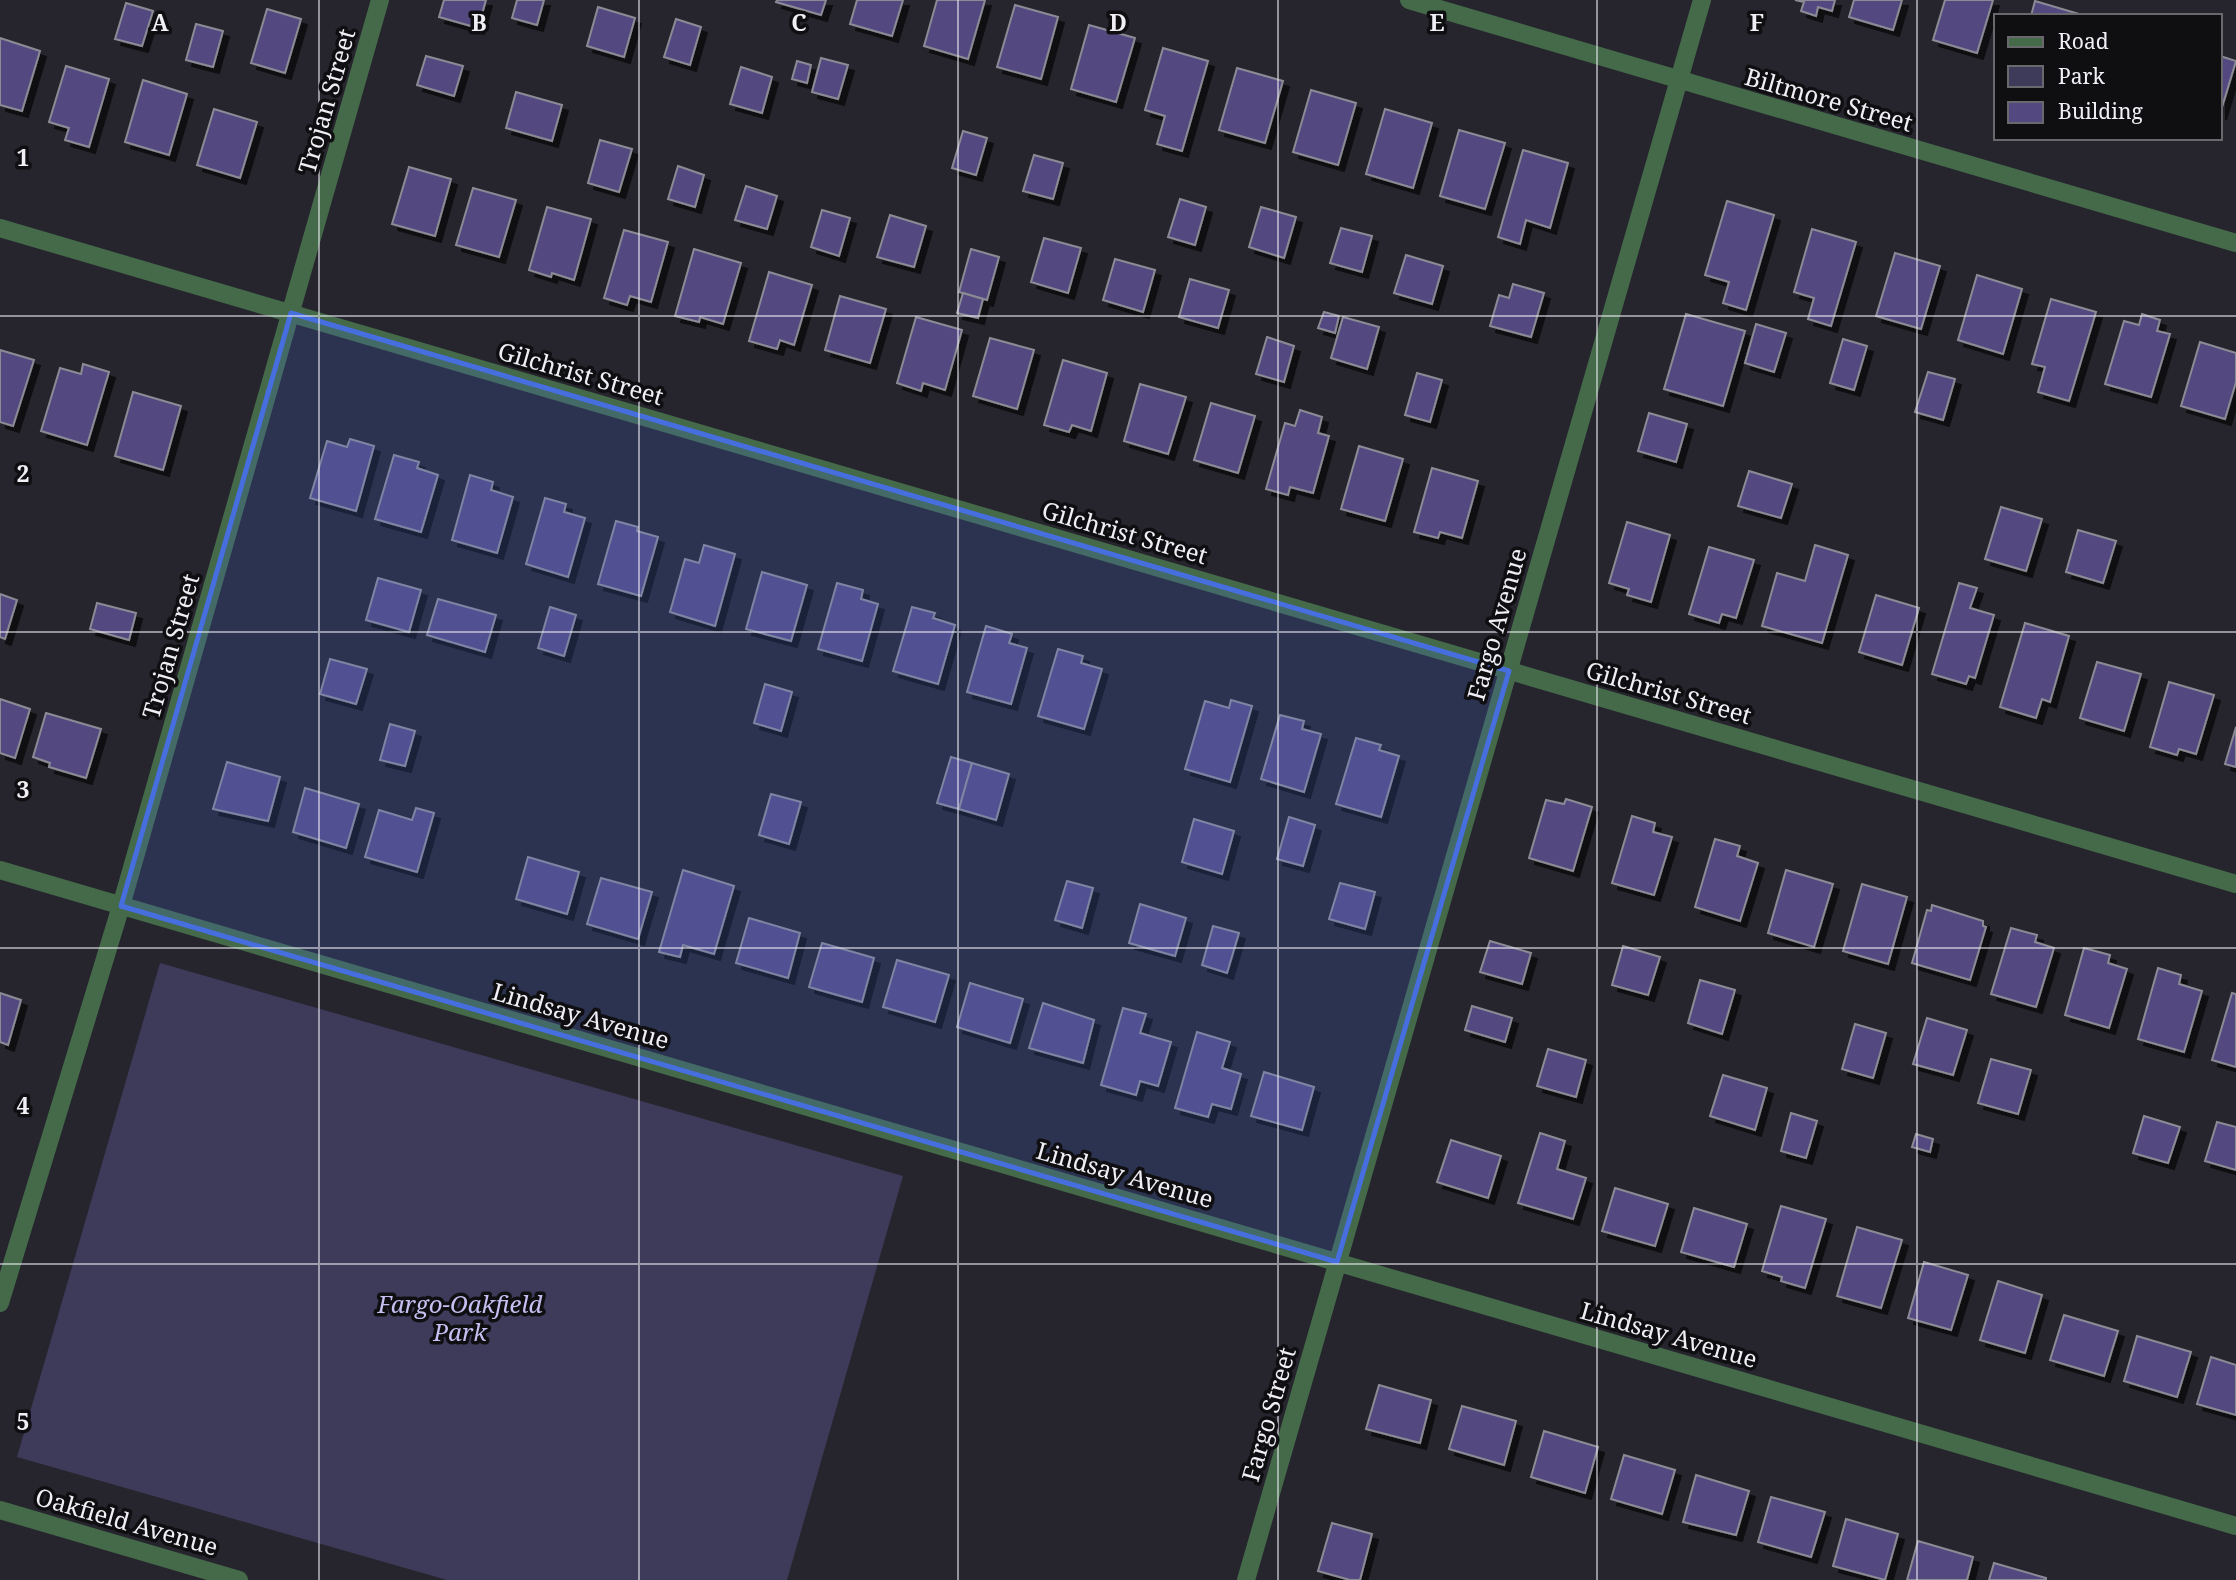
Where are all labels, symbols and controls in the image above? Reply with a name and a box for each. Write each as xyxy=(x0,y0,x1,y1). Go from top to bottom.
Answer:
text: A xyxy=(151,6,169,38)
text: B xyxy=(471,6,487,38)
text: C xyxy=(791,6,807,38)
text: D xyxy=(1109,6,1127,38)
text: E xyxy=(1429,6,1445,38)
text: F xyxy=(1750,6,1764,38)
legend xyxy=(1994,14,2222,140)
street label: Trojan Street xyxy=(290,25,362,177)
text: Road xyxy=(2058,27,2109,55)
street label: Biltmore Street xyxy=(1741,59,1917,139)
text: Park xyxy=(2058,62,2105,90)
text: Building xyxy=(2058,97,2143,125)
text: 1 xyxy=(17,141,30,173)
street label: Gilchrist Street xyxy=(494,334,668,412)
text: 2 xyxy=(17,457,30,489)
street label: Gilchrist Street xyxy=(1038,493,1212,571)
street label: Fargo Avenue xyxy=(1459,544,1533,704)
street label: Trojan Street xyxy=(134,570,206,722)
street label: Gilchrist Street xyxy=(1582,653,1756,731)
text: 3 xyxy=(17,773,30,805)
street label: Lindsay Avenue xyxy=(489,974,673,1056)
text: 4 xyxy=(17,1089,30,1121)
street label: Lindsay Avenue xyxy=(1033,1133,1217,1215)
park label: Fargo-Oakfield Park xyxy=(376,1287,543,1348)
street label: Lindsay Avenue xyxy=(1577,1293,1761,1375)
street label: Fargo Street xyxy=(1233,1343,1303,1485)
text: 5 xyxy=(17,1405,30,1437)
street label: Oakfield Avenue xyxy=(32,1479,222,1563)

